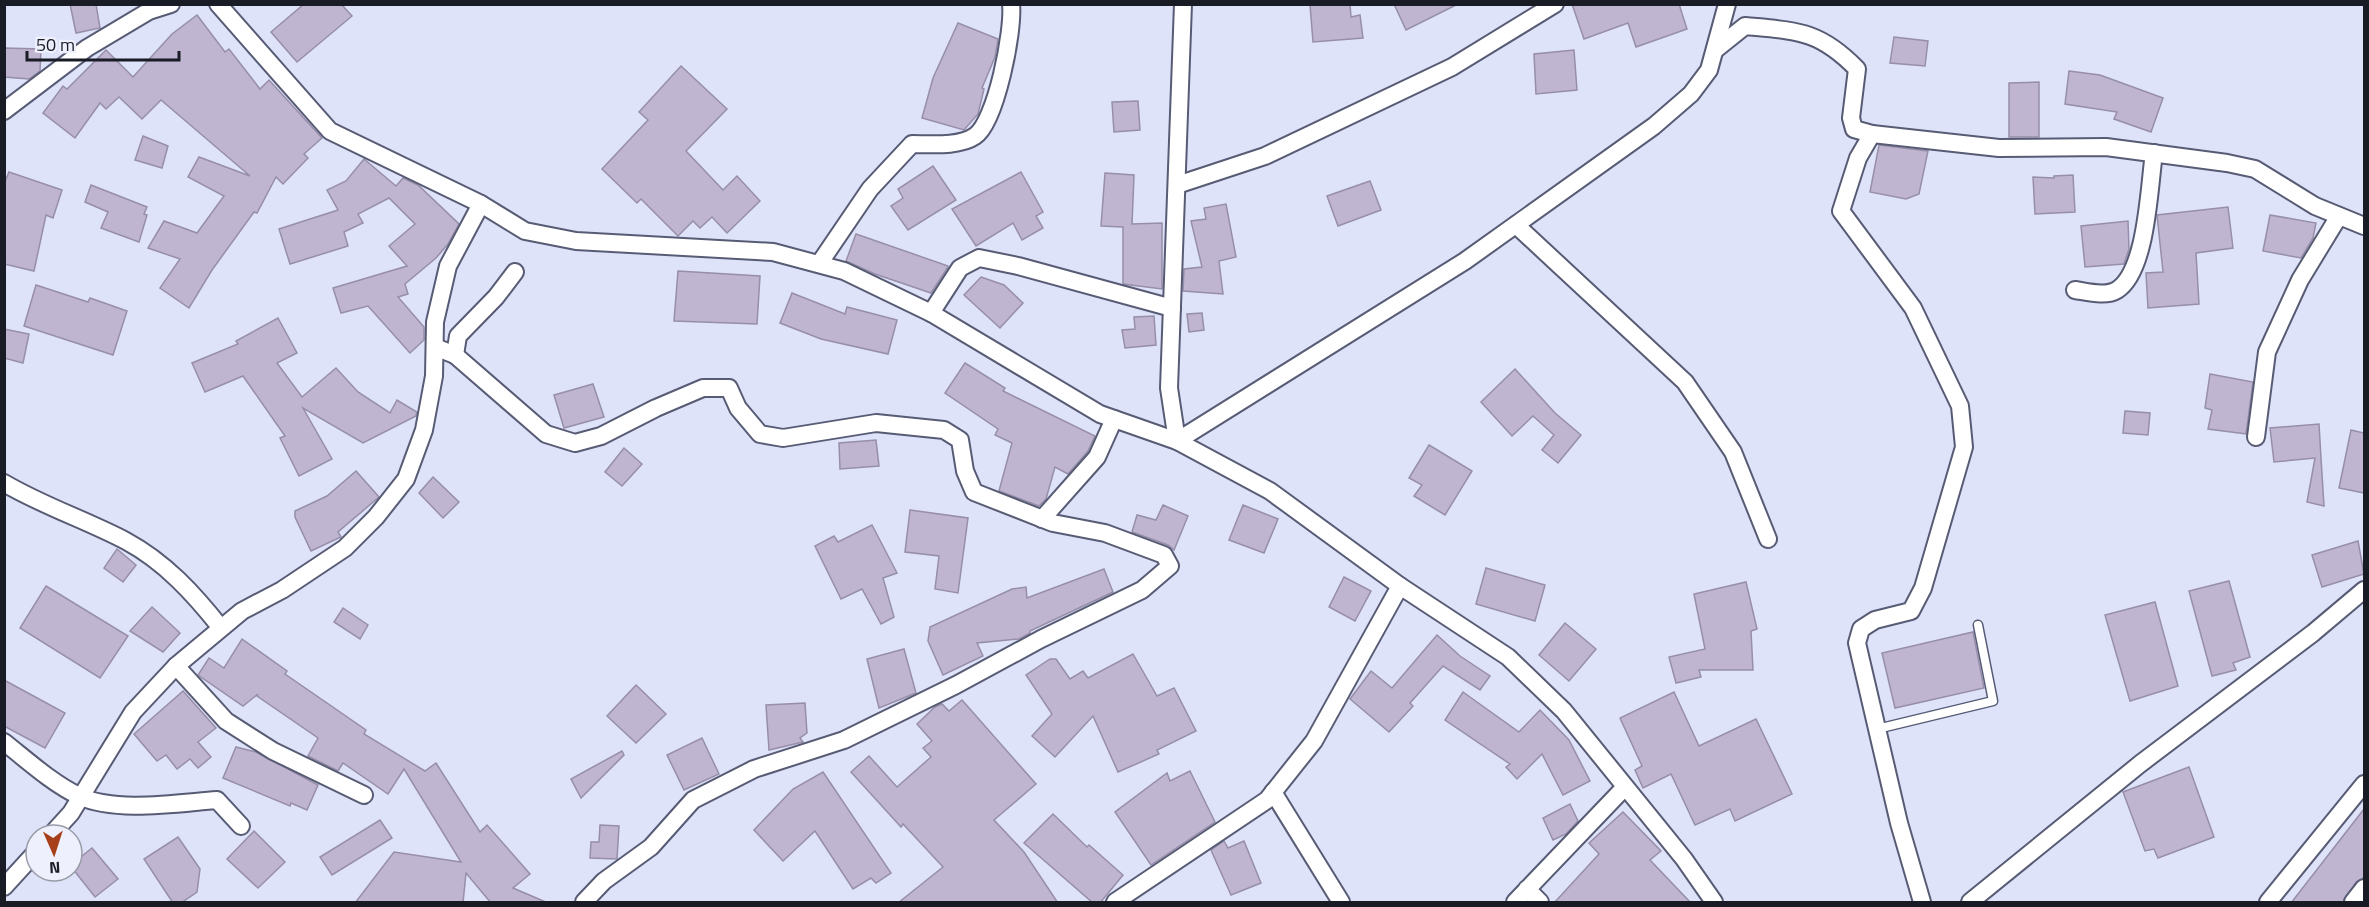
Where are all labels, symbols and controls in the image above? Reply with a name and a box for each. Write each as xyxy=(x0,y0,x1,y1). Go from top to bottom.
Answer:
scale bar xyxy=(27,24,178,62)
text: 50 m xyxy=(36,31,75,58)
north arrow xyxy=(24,823,84,883)
text: N xyxy=(49,856,61,880)

